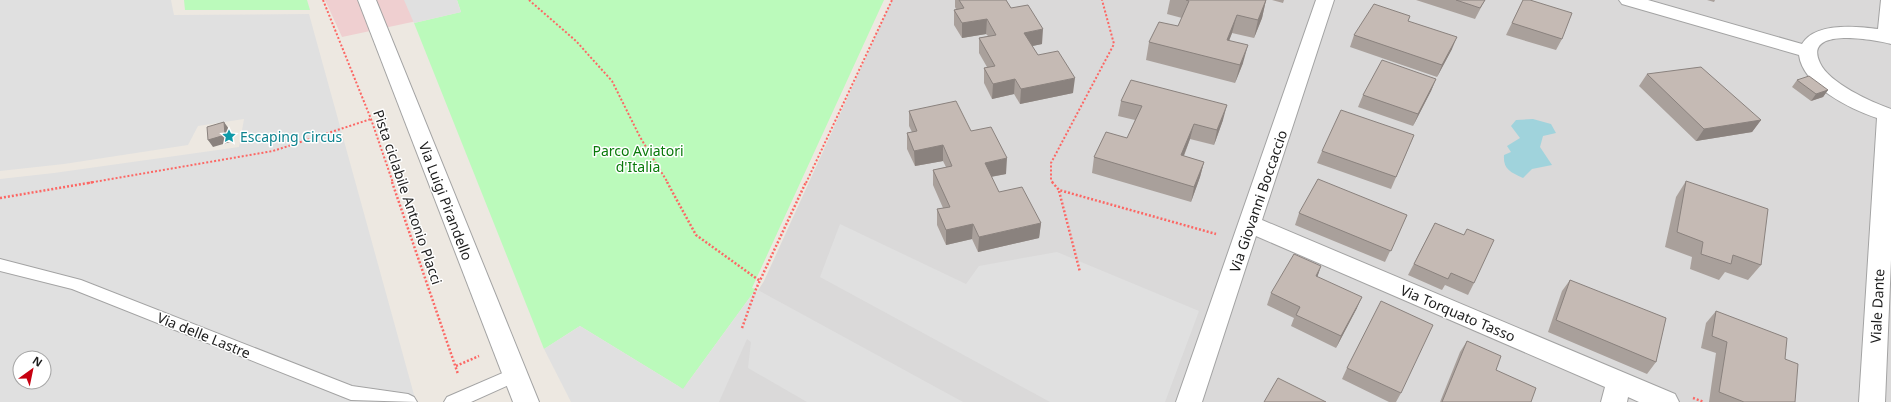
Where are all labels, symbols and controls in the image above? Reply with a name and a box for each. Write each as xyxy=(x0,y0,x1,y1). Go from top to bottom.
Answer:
street label: Pista ciclabile Antonio Placci xyxy=(369,107,447,287)
place label: Escaping Circus xyxy=(240,127,343,146)
street label: Via Giovanni Boccaccio xyxy=(1225,127,1291,275)
place icon: Escaping Circus xyxy=(221,128,237,144)
street label: Via Luigi Pirandello xyxy=(415,139,477,263)
park label: Parco Aviatori d'Italia xyxy=(592,141,684,176)
street label: Viale Dante xyxy=(1866,268,1888,344)
street label: Via Torquato Tasso xyxy=(1398,280,1518,346)
street label: Via delle Lastre xyxy=(154,308,254,362)
north arrow xyxy=(12,350,52,390)
text: N xyxy=(30,352,46,370)

